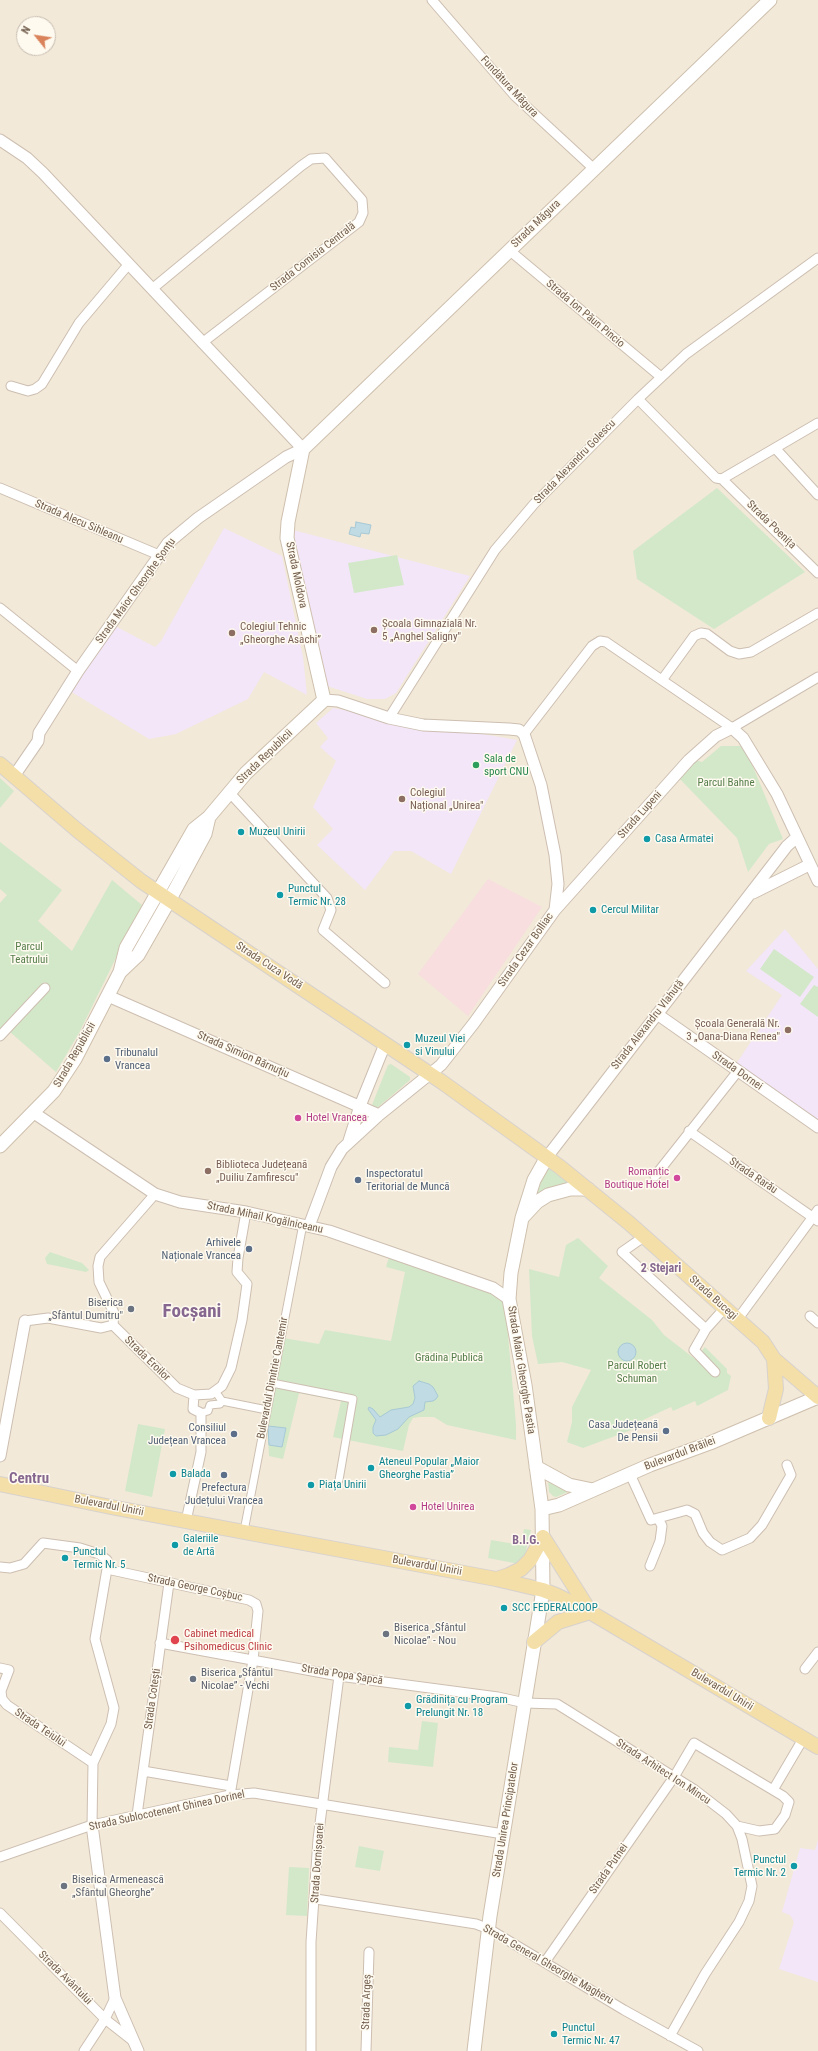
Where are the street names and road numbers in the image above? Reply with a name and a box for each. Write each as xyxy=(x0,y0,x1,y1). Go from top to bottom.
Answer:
street label: Fundătura Măgura xyxy=(477,54,541,120)
street label: Strada Măgura xyxy=(509,197,563,251)
street label: Strada Comisia Centrală xyxy=(268,220,358,294)
street label: Strada Ion Păun Pincio xyxy=(543,277,627,351)
street label: Strada Alexandru Golescu xyxy=(531,417,619,507)
street label: Strada Alecu Sihleanu xyxy=(33,497,125,547)
street label: Strada Poenița xyxy=(744,498,798,552)
street label: Strada Maior Gheorghe Șonțu xyxy=(93,536,179,646)
street label: Strada Moldova xyxy=(282,540,310,610)
street label: Strada Republicii xyxy=(234,727,296,787)
street label: Strada Lupeni xyxy=(615,789,665,841)
street label: Strada Cezar Bolliac xyxy=(496,910,556,990)
street label: Strada Cuza Vodă xyxy=(233,940,305,992)
street label: Strada Alexandru Vlahuță xyxy=(609,978,687,1072)
street label: Strada Republicii xyxy=(51,1020,99,1090)
street label: Strada Simion Bărnuțiu xyxy=(195,1029,291,1081)
street label: Strada Dornei xyxy=(709,1049,765,1093)
street label: Strada Rarău xyxy=(726,1155,780,1197)
street label: Strada Mihail Kogălniceanu xyxy=(206,1199,324,1237)
street label: Strada Bucegi xyxy=(686,1273,740,1323)
street label: Strada Maior Gheorghe Pastia xyxy=(504,1305,538,1435)
street label: Bulevardul Dimitrie Cantemir xyxy=(255,1316,291,1440)
street label: Strada Eroilor xyxy=(121,1334,173,1384)
street label: Bulevardul Brăilei xyxy=(643,1434,717,1474)
street label: Bulevardul Unirii xyxy=(73,1493,145,1519)
street label: Bulevardul Unirii xyxy=(391,1553,463,1579)
street label: Strada George Coșbuc xyxy=(146,1571,244,1605)
street label: Strada Popa Șapcă xyxy=(300,1662,384,1688)
street label: Bulevardul Unirii xyxy=(688,1666,756,1714)
street label: Strada Cotești xyxy=(142,1668,164,1730)
street label: Strada Teiului xyxy=(12,1706,68,1750)
street label: Strada Arhitect Ion Mincu xyxy=(613,1736,713,1808)
street label: Strada Unirea Principatelor xyxy=(490,1762,522,1878)
street label: Strada Sublocotenent Ghinea Dorinel xyxy=(88,1788,246,1834)
street label: Strada Dornișoarei xyxy=(309,1822,327,1904)
street label: Strada Putnei xyxy=(587,1841,631,1897)
street label: Strada General Gheorghe Magheru xyxy=(480,1922,616,2008)
street label: Strada Avântului xyxy=(35,1948,95,2008)
street label: Strada Argeș xyxy=(359,1974,375,2030)

